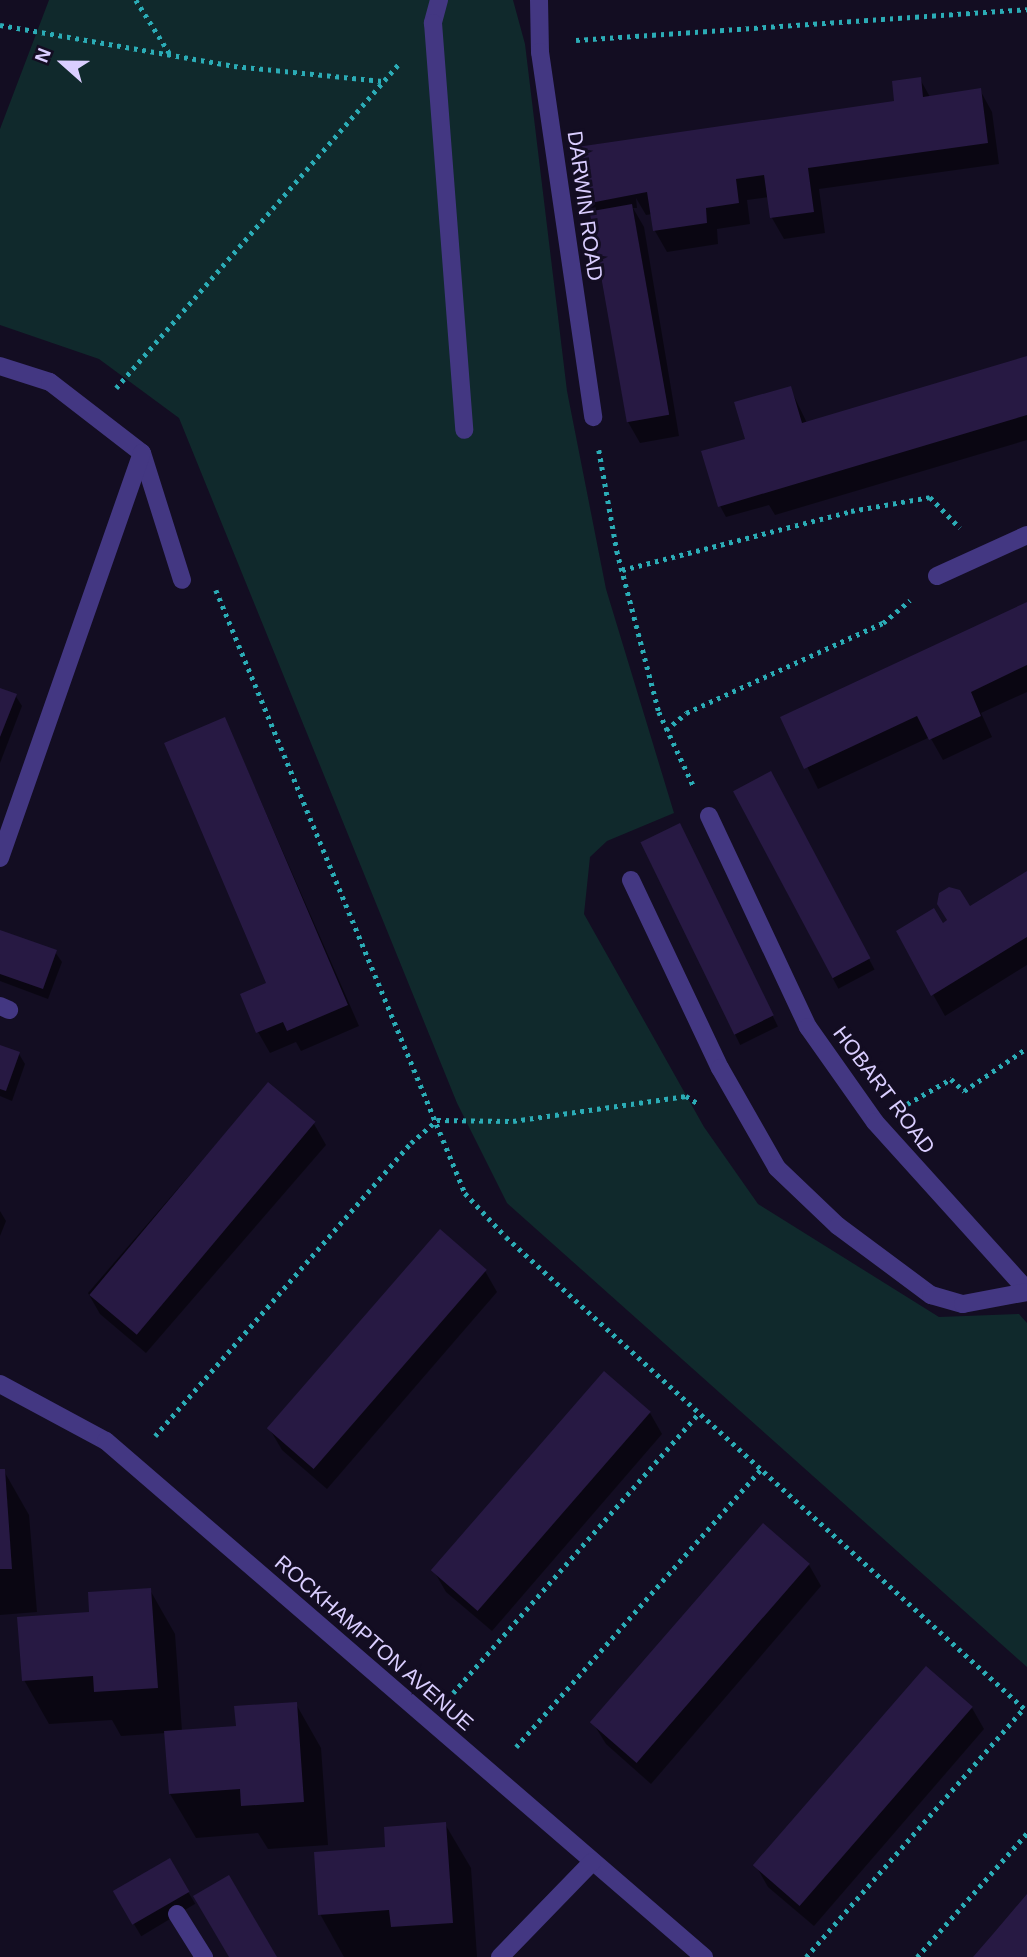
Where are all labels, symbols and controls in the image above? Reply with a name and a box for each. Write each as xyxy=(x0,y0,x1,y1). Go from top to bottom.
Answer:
north arrow xyxy=(28,28,98,98)
text: N xyxy=(31,45,55,65)
street label: DARWIN ROAD xyxy=(562,129,608,283)
street label: HOBART ROAD xyxy=(828,1021,940,1159)
street label: ROCKHAMPTON AVENUE xyxy=(269,1550,479,1736)

